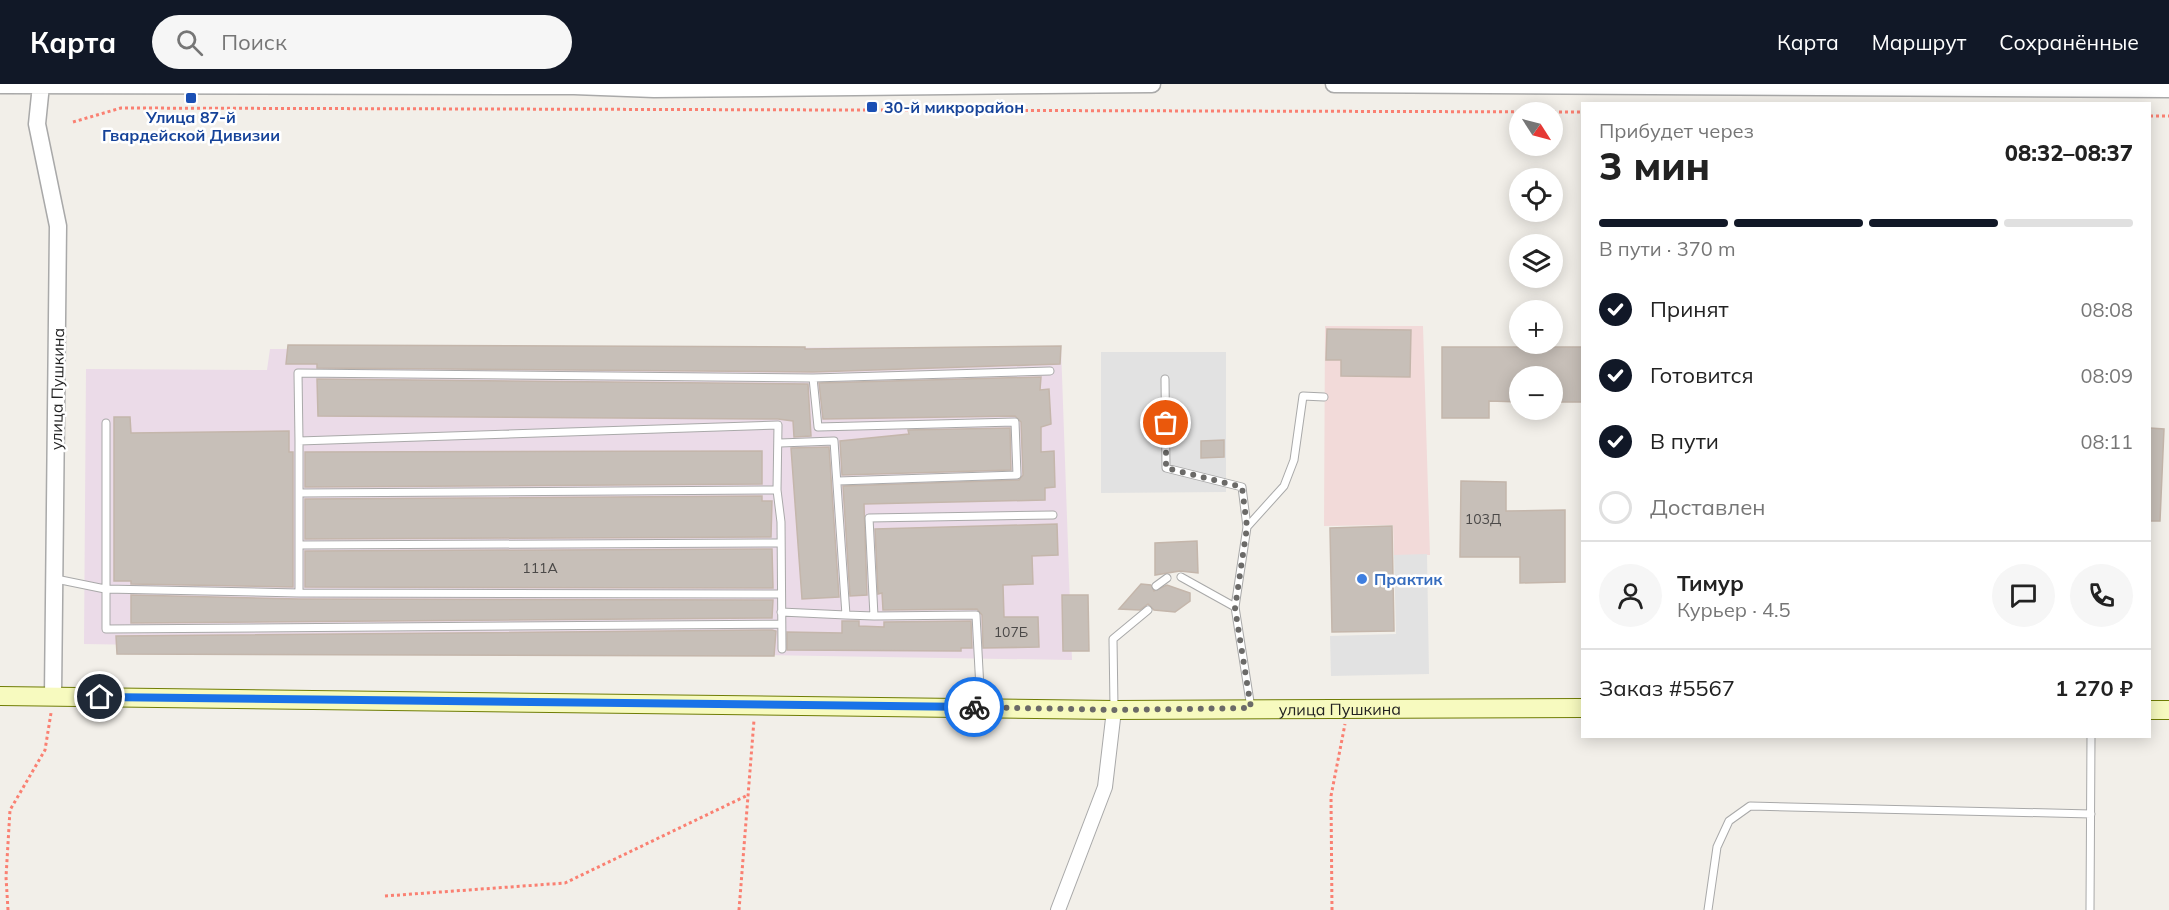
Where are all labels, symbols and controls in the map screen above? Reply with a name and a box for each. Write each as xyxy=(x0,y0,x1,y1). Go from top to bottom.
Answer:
search box xyxy=(152,15,572,69)
text: Карта xyxy=(30,25,116,60)
icon: search xyxy=(173,26,206,59)
text: Поиск xyxy=(221,28,287,56)
text: Карта xyxy=(1777,29,1839,55)
text: Маршрут xyxy=(1872,29,1966,55)
text: Сохранённые xyxy=(1999,29,2139,55)
marker: Улица 87-й Гвардейской Дивизии xyxy=(184,91,198,105)
place label: 30-й микрорайон xyxy=(884,97,1024,117)
marker: 30-й микрорайон xyxy=(865,100,879,114)
north arrow xyxy=(1509,102,1563,156)
map controls xyxy=(1509,102,1563,420)
place label: Улица 87-й Гвардейской Дивизии xyxy=(102,107,280,145)
text: Прибудет через xyxy=(1599,118,1754,143)
text: 08:32–08:37 xyxy=(2005,139,2133,167)
text: 3 мин xyxy=(1599,141,1710,190)
button: locate xyxy=(1509,168,1563,222)
button: layers xyxy=(1509,234,1563,288)
text: В пути · 370 m xyxy=(1599,236,1735,261)
icon: check xyxy=(1599,293,1632,326)
text: Принят xyxy=(1650,295,1729,323)
text: 08:08 xyxy=(2080,297,2133,322)
button: + xyxy=(1509,300,1563,354)
street label: улица Пушкина xyxy=(46,328,68,450)
icon: check xyxy=(1599,359,1632,392)
text: Готовится xyxy=(1650,361,1754,389)
text: 08:09 xyxy=(2080,363,2133,388)
button: − xyxy=(1509,366,1563,420)
pin xyxy=(1140,397,1191,448)
icon: bag xyxy=(1149,406,1182,439)
icon: check xyxy=(1599,425,1632,458)
text: В пути xyxy=(1650,427,1719,455)
text: 08:11 xyxy=(2080,429,2133,454)
text: Доставлен xyxy=(1650,493,1766,521)
house number: 103Д xyxy=(1465,510,1501,528)
house number: 111А xyxy=(522,559,558,577)
button: person xyxy=(1599,564,1662,627)
button: chat xyxy=(1992,564,2055,627)
button: phone xyxy=(2070,564,2133,627)
place label: Практик xyxy=(1374,569,1443,589)
text: Тимур xyxy=(1677,569,1744,597)
marker: Практик xyxy=(1355,572,1369,586)
text: Курьер · 4.5 xyxy=(1677,597,1791,622)
house number: 107Б xyxy=(994,623,1028,641)
pin xyxy=(74,671,125,722)
text: Заказ #5567 xyxy=(1599,674,1735,702)
text: 1 270 ₽ xyxy=(2055,674,2133,702)
courier xyxy=(944,677,1004,737)
icon: home xyxy=(83,680,116,713)
icon: bike xyxy=(958,691,991,724)
street label: улица Пушкина xyxy=(1279,699,1401,719)

